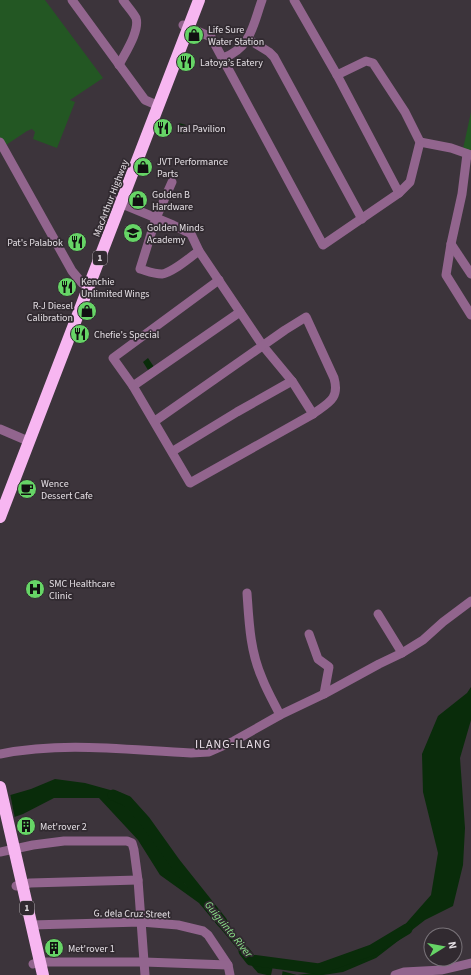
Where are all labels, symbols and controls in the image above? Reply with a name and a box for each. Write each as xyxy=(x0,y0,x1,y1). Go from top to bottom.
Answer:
place label: Life Sure Water Station xyxy=(208,23,264,49)
shop icon: Life Sure Water Station xyxy=(183,24,205,46)
restaurant icon: Latoya’s Eatery xyxy=(175,51,197,73)
place label: Latoya’s Eatery xyxy=(200,56,263,70)
restaurant icon: Iral Pavilion xyxy=(152,117,174,139)
place label: Iral Pavilion xyxy=(177,122,226,136)
place label: JVT Performance Parts xyxy=(157,155,228,181)
shop icon: JVT Performance Parts xyxy=(132,156,154,178)
street label: MacArthur Highway xyxy=(90,157,132,239)
place label: Golden B Hardware xyxy=(152,188,193,214)
shop icon: Golden B Hardware xyxy=(127,189,149,211)
place label: Golden Minds Academy xyxy=(147,221,204,247)
school or university icon: Golden Minds Academy xyxy=(122,222,144,244)
restaurant icon: Pat's Palabok xyxy=(66,231,88,253)
place label: Pat's Palabok xyxy=(7,236,63,250)
road number: 1 xyxy=(93,251,107,265)
place label: Kenchie Unlimited Wings xyxy=(81,275,149,301)
restaurant icon: Kenchie Unlimited Wings xyxy=(56,276,78,298)
place label: R-J Diesel Calibration xyxy=(27,299,73,325)
shop icon: R-J Diesel Calibration xyxy=(76,300,98,322)
restaurant icon: Chefie's Special xyxy=(69,323,91,345)
place label: Chefie's Special xyxy=(94,328,160,342)
place label: Wence Dessert Cafe xyxy=(41,477,93,503)
cafe icon: Wence Dessert Cafe xyxy=(16,478,38,500)
place label: SMC Healthcare Clinic xyxy=(49,577,115,603)
hospital icon: SMC Healthcare Clinic xyxy=(24,578,46,600)
district label: ILANG-ILANG xyxy=(195,736,271,753)
building icon: Met'rover 2 xyxy=(15,815,37,837)
place label: Met'rover 2 xyxy=(40,820,87,834)
water label: Guiguinto River xyxy=(201,898,257,962)
road number: 1 xyxy=(20,901,34,915)
street label: G. dela Cruz Street xyxy=(94,906,171,922)
north arrow xyxy=(423,927,463,967)
building icon: Met'rover 1 xyxy=(43,937,65,959)
text: N xyxy=(444,940,460,950)
place label: Met'rover 1 xyxy=(68,942,115,956)

